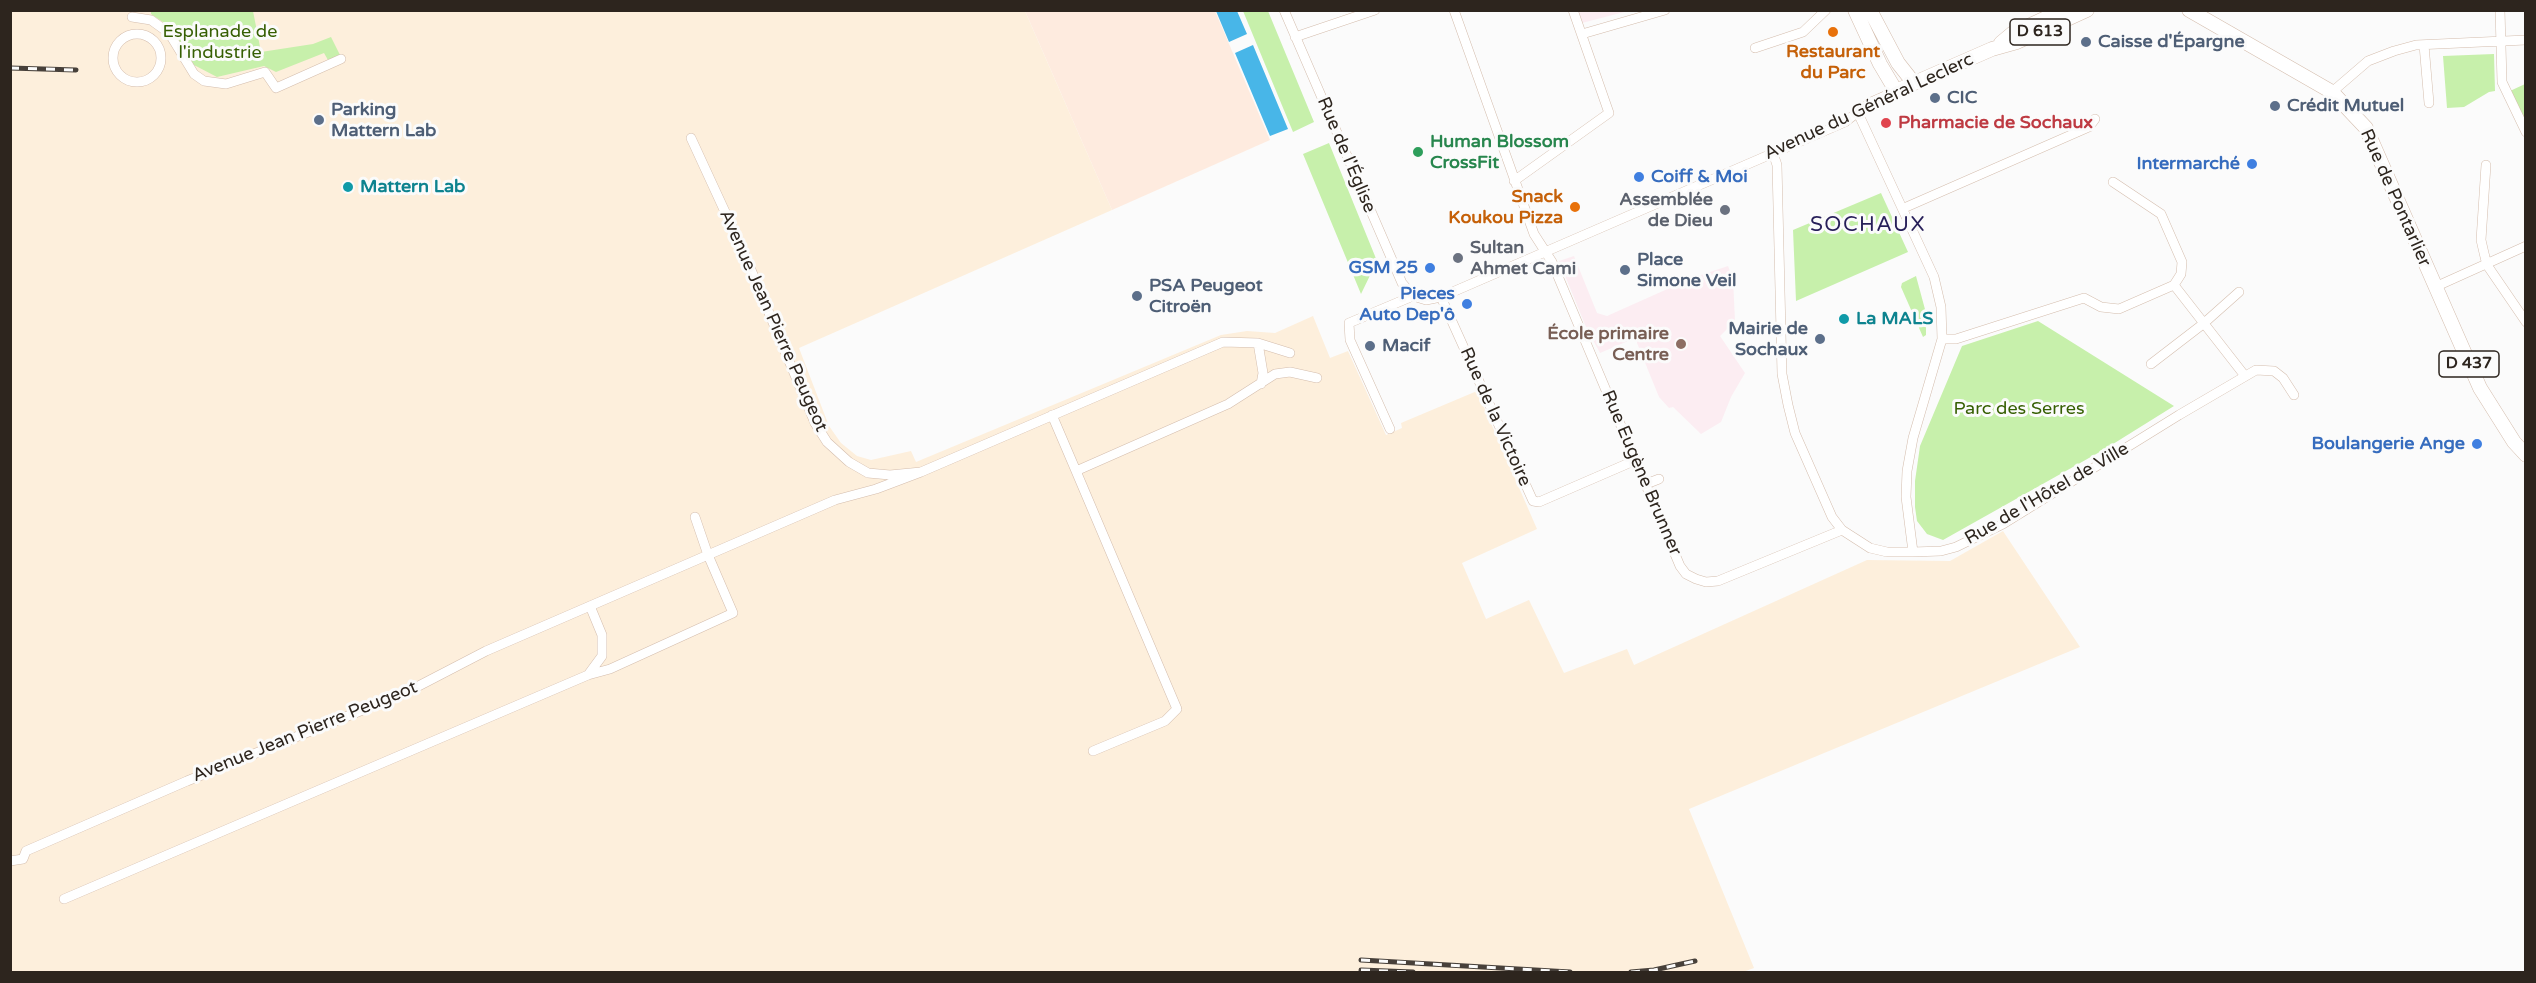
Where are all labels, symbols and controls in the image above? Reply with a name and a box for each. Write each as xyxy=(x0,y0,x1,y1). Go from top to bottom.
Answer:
road number: D 613 xyxy=(2010,19,2070,45)
park label: Esplanade de l'industrie xyxy=(163,21,277,63)
marker: Restaurant du Parc xyxy=(1826,25,1840,39)
place label: Caisse d'Épargne xyxy=(2098,31,2245,53)
marker: Caisse d'Épargne xyxy=(2079,35,2093,49)
place label: Restaurant du Parc xyxy=(1786,41,1880,84)
street label: Avenue du Général Leclerc xyxy=(1761,49,1977,165)
place label: CIC xyxy=(1947,87,1977,109)
marker: CIC xyxy=(1928,91,1942,105)
street label: Rue de l'Église xyxy=(1312,94,1380,216)
place label: Crédit Mutuel xyxy=(2287,95,2404,117)
place label: Parking Mattern Lab xyxy=(331,99,436,142)
marker: Crédit Mutuel xyxy=(2268,99,2282,113)
place label: Pharmacie de Sochaux xyxy=(1898,112,2093,134)
marker: Parking Mattern Lab xyxy=(312,113,326,127)
marker: Pharmacie de Sochaux xyxy=(1879,116,1893,130)
street label: Rue de Pontarlier xyxy=(2355,126,2435,270)
place label: Human Blossom CrossFit xyxy=(1430,131,1569,174)
marker: Human Blossom CrossFit xyxy=(1411,145,1425,159)
place label: Intermarché xyxy=(2136,153,2240,175)
marker: Intermarché xyxy=(2245,157,2259,171)
place label: Coiff & Moi xyxy=(1651,166,1748,188)
marker: Coiff & Moi xyxy=(1632,170,1646,184)
place label: Mattern Lab xyxy=(360,176,465,198)
marker: Mattern Lab xyxy=(341,180,355,194)
place label: Snack Koukou Pizza xyxy=(1448,186,1563,228)
place label: Assemblée de Dieu xyxy=(1619,189,1713,232)
marker: Snack Koukou Pizza xyxy=(1568,200,1582,214)
marker: Assemblée de Dieu xyxy=(1718,203,1732,217)
street label: Avenue Jean Pierre Peugeot xyxy=(714,207,832,435)
district label: SOCHAUX xyxy=(1810,212,1926,238)
place label: Sultan Ahmet Cami xyxy=(1470,237,1576,280)
place label: Place Simone Veil xyxy=(1637,249,1736,292)
marker: Sultan Ahmet Cami xyxy=(1451,251,1465,265)
place label: GSM 25 xyxy=(1349,257,1418,279)
marker: GSM 25 xyxy=(1423,261,1437,275)
marker: Place Simone Veil xyxy=(1618,263,1632,277)
place label: PSA Peugeot Citroën xyxy=(1149,275,1263,318)
place label: Pieces Auto Dep'ô xyxy=(1359,283,1455,326)
marker: PSA Peugeot Citroën xyxy=(1130,289,1144,303)
marker: Pieces Auto Dep'ô xyxy=(1460,297,1474,311)
place label: La MALS xyxy=(1856,308,1933,330)
marker: La MALS xyxy=(1837,312,1851,326)
place label: Mairie de Sochaux xyxy=(1728,318,1808,360)
place label: École primaire Centre xyxy=(1547,323,1669,366)
marker: Mairie de Sochaux xyxy=(1813,332,1827,346)
place label: Macif xyxy=(1382,335,1430,357)
marker: École primaire Centre xyxy=(1674,337,1688,351)
marker: Macif xyxy=(1363,339,1377,353)
street label: Rue de la Victoire xyxy=(1455,344,1535,490)
road number: D 437 xyxy=(2439,351,2499,377)
street label: Rue Eugène Brunner xyxy=(1596,387,1686,559)
park label: Parc des Serres xyxy=(1953,398,2085,420)
place label: Boulangerie Ange xyxy=(2312,433,2465,455)
marker: Boulangerie Ange xyxy=(2470,437,2484,451)
street label: Rue de l'Hôtel de Ville xyxy=(1961,438,2133,550)
street label: Avenue Jean Pierre Peugeot xyxy=(189,677,421,787)

